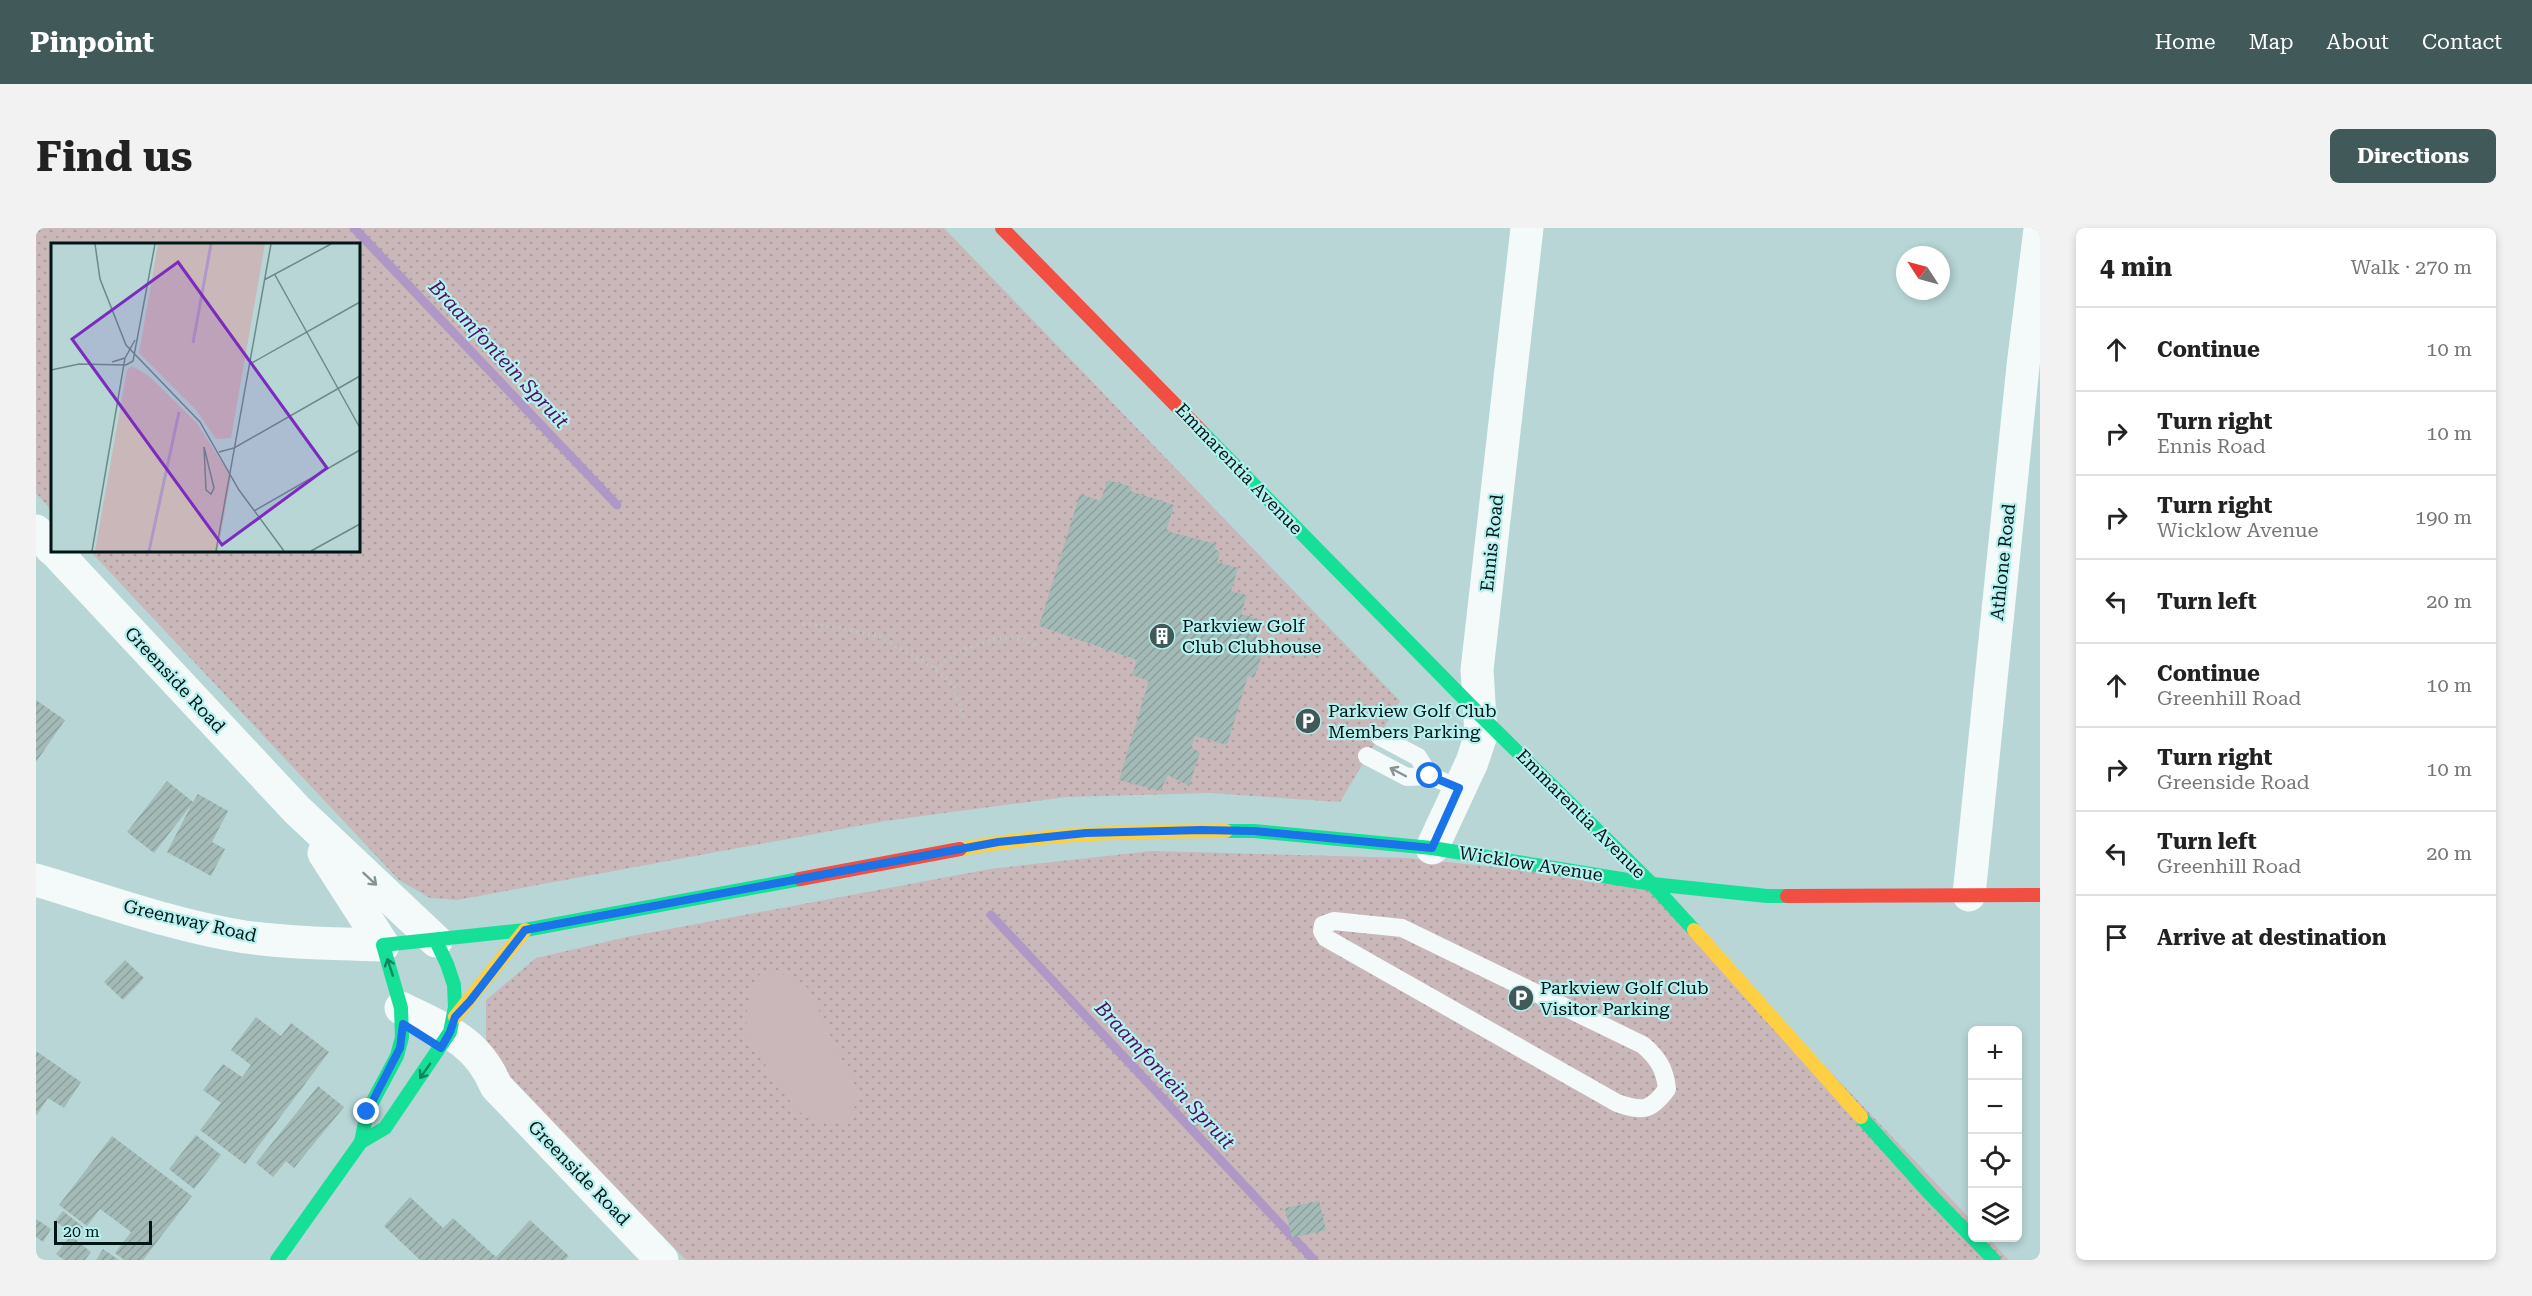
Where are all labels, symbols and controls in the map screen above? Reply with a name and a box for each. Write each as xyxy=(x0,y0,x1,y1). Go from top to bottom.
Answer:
text: Pinpoint xyxy=(30,26,154,59)
text: Home xyxy=(2155,30,2216,54)
text: Map xyxy=(2249,30,2294,54)
text: About xyxy=(2327,30,2389,54)
text: Contact xyxy=(2422,30,2502,54)
button: Directions xyxy=(2330,129,2496,183)
text: Find us xyxy=(36,132,193,181)
inset map xyxy=(51,243,360,552)
north arrow xyxy=(1896,246,1950,300)
text: 4 min xyxy=(2100,252,2172,282)
text: Walk · 270 m xyxy=(2351,255,2472,279)
water label: Braamfontein Spruit xyxy=(423,274,574,433)
icon: ahead xyxy=(2100,333,2133,366)
text: Continue xyxy=(2157,337,2260,362)
text: 10 m xyxy=(2426,337,2472,361)
street label: Emmarentia Avenue xyxy=(1171,399,1307,539)
text: Turn right xyxy=(2157,409,2272,434)
icon: right xyxy=(2100,417,2133,450)
text: 10 m xyxy=(2426,421,2472,445)
text: Ennis Road xyxy=(2157,434,2266,458)
street label: Ennis Road xyxy=(1476,493,1507,593)
text: Turn right xyxy=(2157,493,2272,518)
icon: right xyxy=(2100,501,2133,534)
street label: Athlone Road xyxy=(1986,502,2019,621)
text: 190 m xyxy=(2415,505,2472,529)
text: Wicklow Avenue xyxy=(2157,518,2318,542)
icon: left xyxy=(2100,585,2133,618)
text: Turn left xyxy=(2157,589,2257,614)
text: 20 m xyxy=(2426,589,2472,613)
place label: Parkview Golf Club Clubhouse xyxy=(1182,615,1322,657)
building icon: Parkview Golf Club Clubhouse xyxy=(1147,621,1177,651)
street label: Greenside Road xyxy=(121,622,230,737)
text: Continue xyxy=(2157,661,2260,686)
icon: ahead xyxy=(2100,669,2133,702)
text: 10 m xyxy=(2426,673,2472,697)
text: Greenhill Road xyxy=(2157,686,2301,710)
place label: Parkview Golf Club Members Parking xyxy=(1328,700,1497,742)
parking icon: Parkview Golf Club Members Parking xyxy=(1293,706,1323,736)
street label: Emmarentia Avenue xyxy=(1512,745,1650,883)
text: Turn right xyxy=(2157,745,2272,770)
icon: right xyxy=(2100,753,2133,786)
text: 10 m xyxy=(2426,757,2472,781)
route start xyxy=(1416,762,1442,788)
one-way arrow xyxy=(1389,766,1407,777)
text: Greenside Road xyxy=(2157,770,2310,794)
text: Turn left xyxy=(2157,829,2257,854)
icon: left xyxy=(2100,837,2133,870)
text: 20 m xyxy=(2426,841,2472,865)
street label: Wicklow Avenue xyxy=(1458,842,1605,885)
text: Greenhill Road xyxy=(2157,854,2301,878)
one-way arrow xyxy=(362,872,377,886)
street label: Greenway Road xyxy=(122,895,259,946)
icon: arrive xyxy=(2100,921,2133,954)
text: Arrive at destination xyxy=(2157,925,2386,950)
one-way arrow xyxy=(384,958,395,977)
place label: Parkview Golf Club Visitor Parking xyxy=(1540,977,1709,1019)
parking icon: Parkview Golf Club Visitor Parking xyxy=(1506,983,1536,1013)
water label: Braamfontein Spruit xyxy=(1089,995,1240,1154)
map controls xyxy=(1968,1026,2022,1242)
button: + xyxy=(1968,1026,2022,1080)
one-way arrow xyxy=(419,1062,431,1078)
button: − xyxy=(1968,1080,2022,1134)
route end xyxy=(353,1098,379,1124)
street label: Greenside Road xyxy=(524,1116,635,1230)
button: locate xyxy=(1968,1134,2022,1188)
button: layers xyxy=(1968,1188,2022,1242)
scale bar xyxy=(54,1218,152,1246)
text: 20 m xyxy=(63,1222,100,1241)

